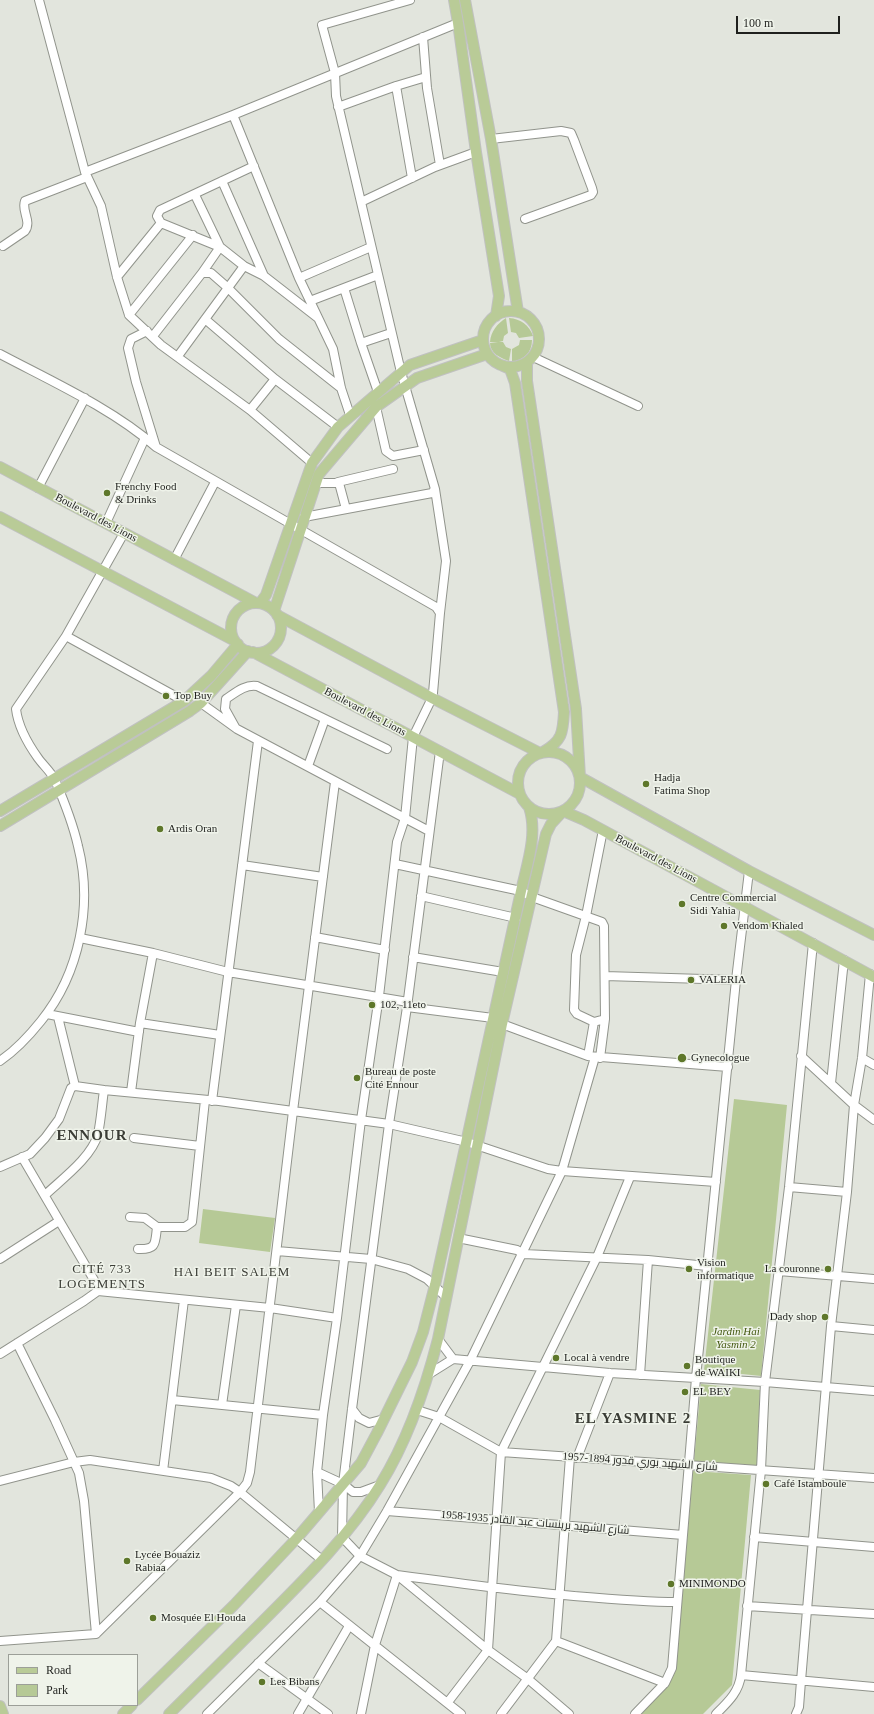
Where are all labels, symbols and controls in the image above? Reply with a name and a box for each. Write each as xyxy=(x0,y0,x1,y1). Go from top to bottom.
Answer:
scale bar xyxy=(738,8,842,34)
text: 100 m xyxy=(743,16,773,30)
place label: Frenchy Food & Drinks xyxy=(115,480,176,506)
marker: Frenchy Food & Drinks xyxy=(102,488,112,498)
street label: Boulevard des Lions xyxy=(53,491,139,545)
street label: Boulevard des Lions xyxy=(322,685,408,739)
place label: Top Buy xyxy=(174,689,212,703)
marker: Top Buy xyxy=(161,691,171,701)
place label: Hadja Fatima Shop xyxy=(654,771,710,797)
marker: Hadja Fatima Shop xyxy=(641,779,651,789)
place label: Ardis Oran xyxy=(168,822,217,836)
marker: Ardis Oran xyxy=(155,824,165,834)
street label: Boulevard des Lions xyxy=(613,832,699,886)
place label: Centre Commercial Sidi Yahia xyxy=(690,891,776,917)
marker: Centre Commercial Sidi Yahia xyxy=(677,899,687,909)
place label: Vendom Khaled xyxy=(732,919,803,933)
marker: Vendom Khaled xyxy=(719,921,729,931)
place label: VALERIA xyxy=(699,973,746,987)
marker: VALERIA xyxy=(686,975,696,985)
place label: 102, 11eto xyxy=(380,998,426,1012)
marker: 102, 11eto xyxy=(367,1000,377,1010)
place label: Gynecologue xyxy=(691,1051,750,1065)
marker: Gynecologue xyxy=(676,1052,688,1064)
place label: Bureau de poste Cité Ennour xyxy=(365,1065,436,1091)
marker: Bureau de poste Cité Ennour xyxy=(352,1073,362,1083)
district label: ENNOUR xyxy=(56,1127,128,1145)
place label: Vision informatique xyxy=(697,1256,754,1282)
district label: CITÉ 733 LOGEMENTS xyxy=(58,1262,146,1293)
place label: La couronne xyxy=(765,1262,820,1276)
marker: Vision informatique xyxy=(684,1264,694,1274)
marker: La couronne xyxy=(823,1264,833,1274)
district label: HAI BEIT SALEM xyxy=(174,1265,290,1281)
place label: Dady shop xyxy=(770,1310,817,1324)
marker: Dady shop xyxy=(820,1312,830,1322)
park label: Jardin Hai Yasmin 2 xyxy=(712,1325,760,1351)
place label: Local à vendre xyxy=(564,1351,629,1365)
marker: Local à vendre xyxy=(551,1353,561,1363)
place label: Boutique de WAIKI xyxy=(695,1353,741,1379)
marker: Boutique de WAIKI xyxy=(682,1361,692,1371)
place label: EL BEY xyxy=(693,1385,731,1399)
marker: EL BEY xyxy=(680,1387,690,1397)
district label: EL YASMINE 2 xyxy=(575,1410,691,1428)
street label: شارع الشهيد بوري قدور 1894-1957 xyxy=(562,1450,718,1474)
place label: Café Istamboule xyxy=(774,1477,846,1491)
marker: Café Istamboule xyxy=(761,1479,771,1489)
street label: شارع الشهيد برينسات عبد القادر 1935-1958 xyxy=(440,1508,630,1538)
place label: Lycée Bouaziz Rabiaa xyxy=(135,1548,200,1574)
marker: Lycée Bouaziz Rabiaa xyxy=(122,1556,132,1566)
place label: MINIMONDO xyxy=(679,1577,746,1591)
marker: MINIMONDO xyxy=(666,1579,676,1589)
place label: Mosquée El Houda xyxy=(161,1611,246,1625)
marker: Mosquée El Houda xyxy=(148,1613,158,1623)
legend xyxy=(8,1654,138,1706)
text: Road xyxy=(46,1663,71,1677)
place label: Les Bibans xyxy=(270,1675,319,1689)
marker: Les Bibans xyxy=(257,1677,267,1687)
text: Park xyxy=(46,1683,68,1697)

